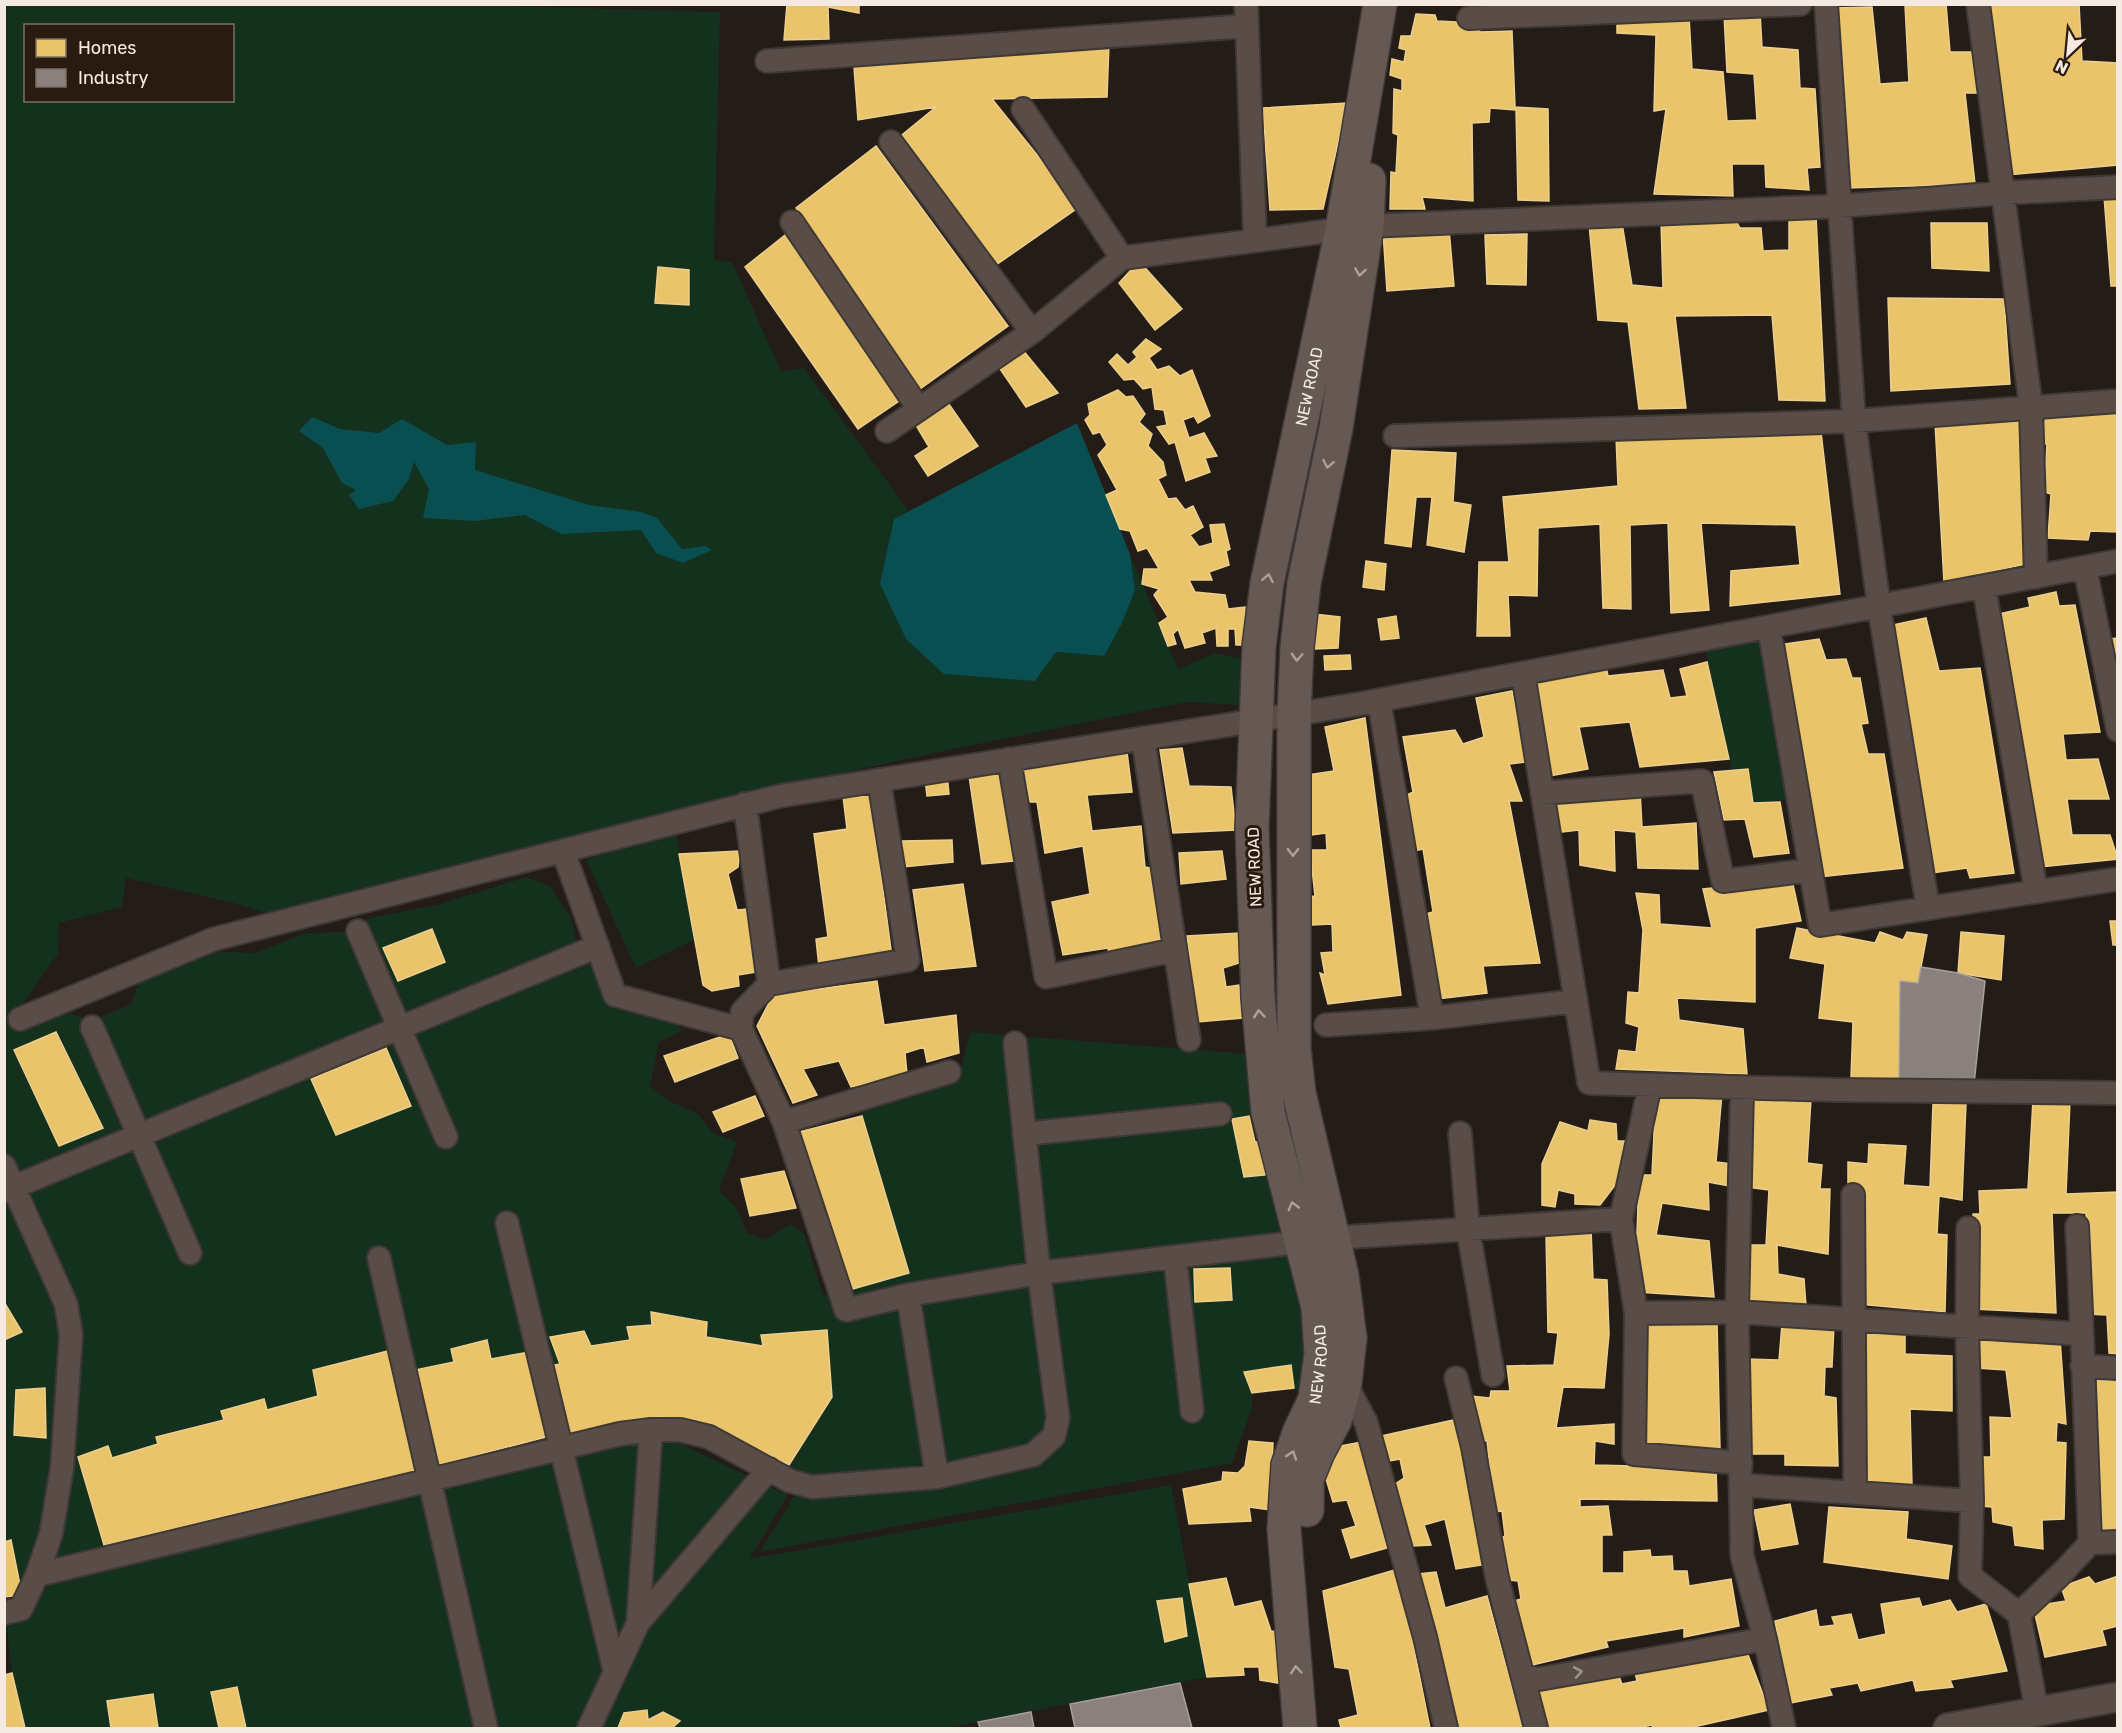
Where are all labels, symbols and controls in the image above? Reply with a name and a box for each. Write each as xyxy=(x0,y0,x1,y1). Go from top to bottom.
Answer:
legend xyxy=(24,24,234,102)
north arrow xyxy=(2038,24,2098,84)
text: Homes xyxy=(78,37,136,59)
text: N xyxy=(2052,56,2071,78)
text: Industry xyxy=(78,67,148,89)
one-way arrow xyxy=(1354,267,1366,277)
street label: NEW ROAD xyxy=(1292,345,1327,428)
one-way arrow xyxy=(1322,459,1335,469)
one-way arrow xyxy=(1261,574,1274,584)
one-way arrow xyxy=(1290,652,1303,661)
street label: NEW ROAD xyxy=(1244,827,1265,907)
one-way arrow xyxy=(1287,847,1299,856)
one-way arrow xyxy=(1253,1010,1266,1019)
one-way arrow xyxy=(1288,1201,1301,1211)
street label: NEW ROAD xyxy=(1305,1324,1331,1406)
one-way arrow xyxy=(1284,1450,1297,1461)
one-way arrow xyxy=(1290,1666,1303,1675)
one-way arrow xyxy=(1573,1666,1583,1679)

